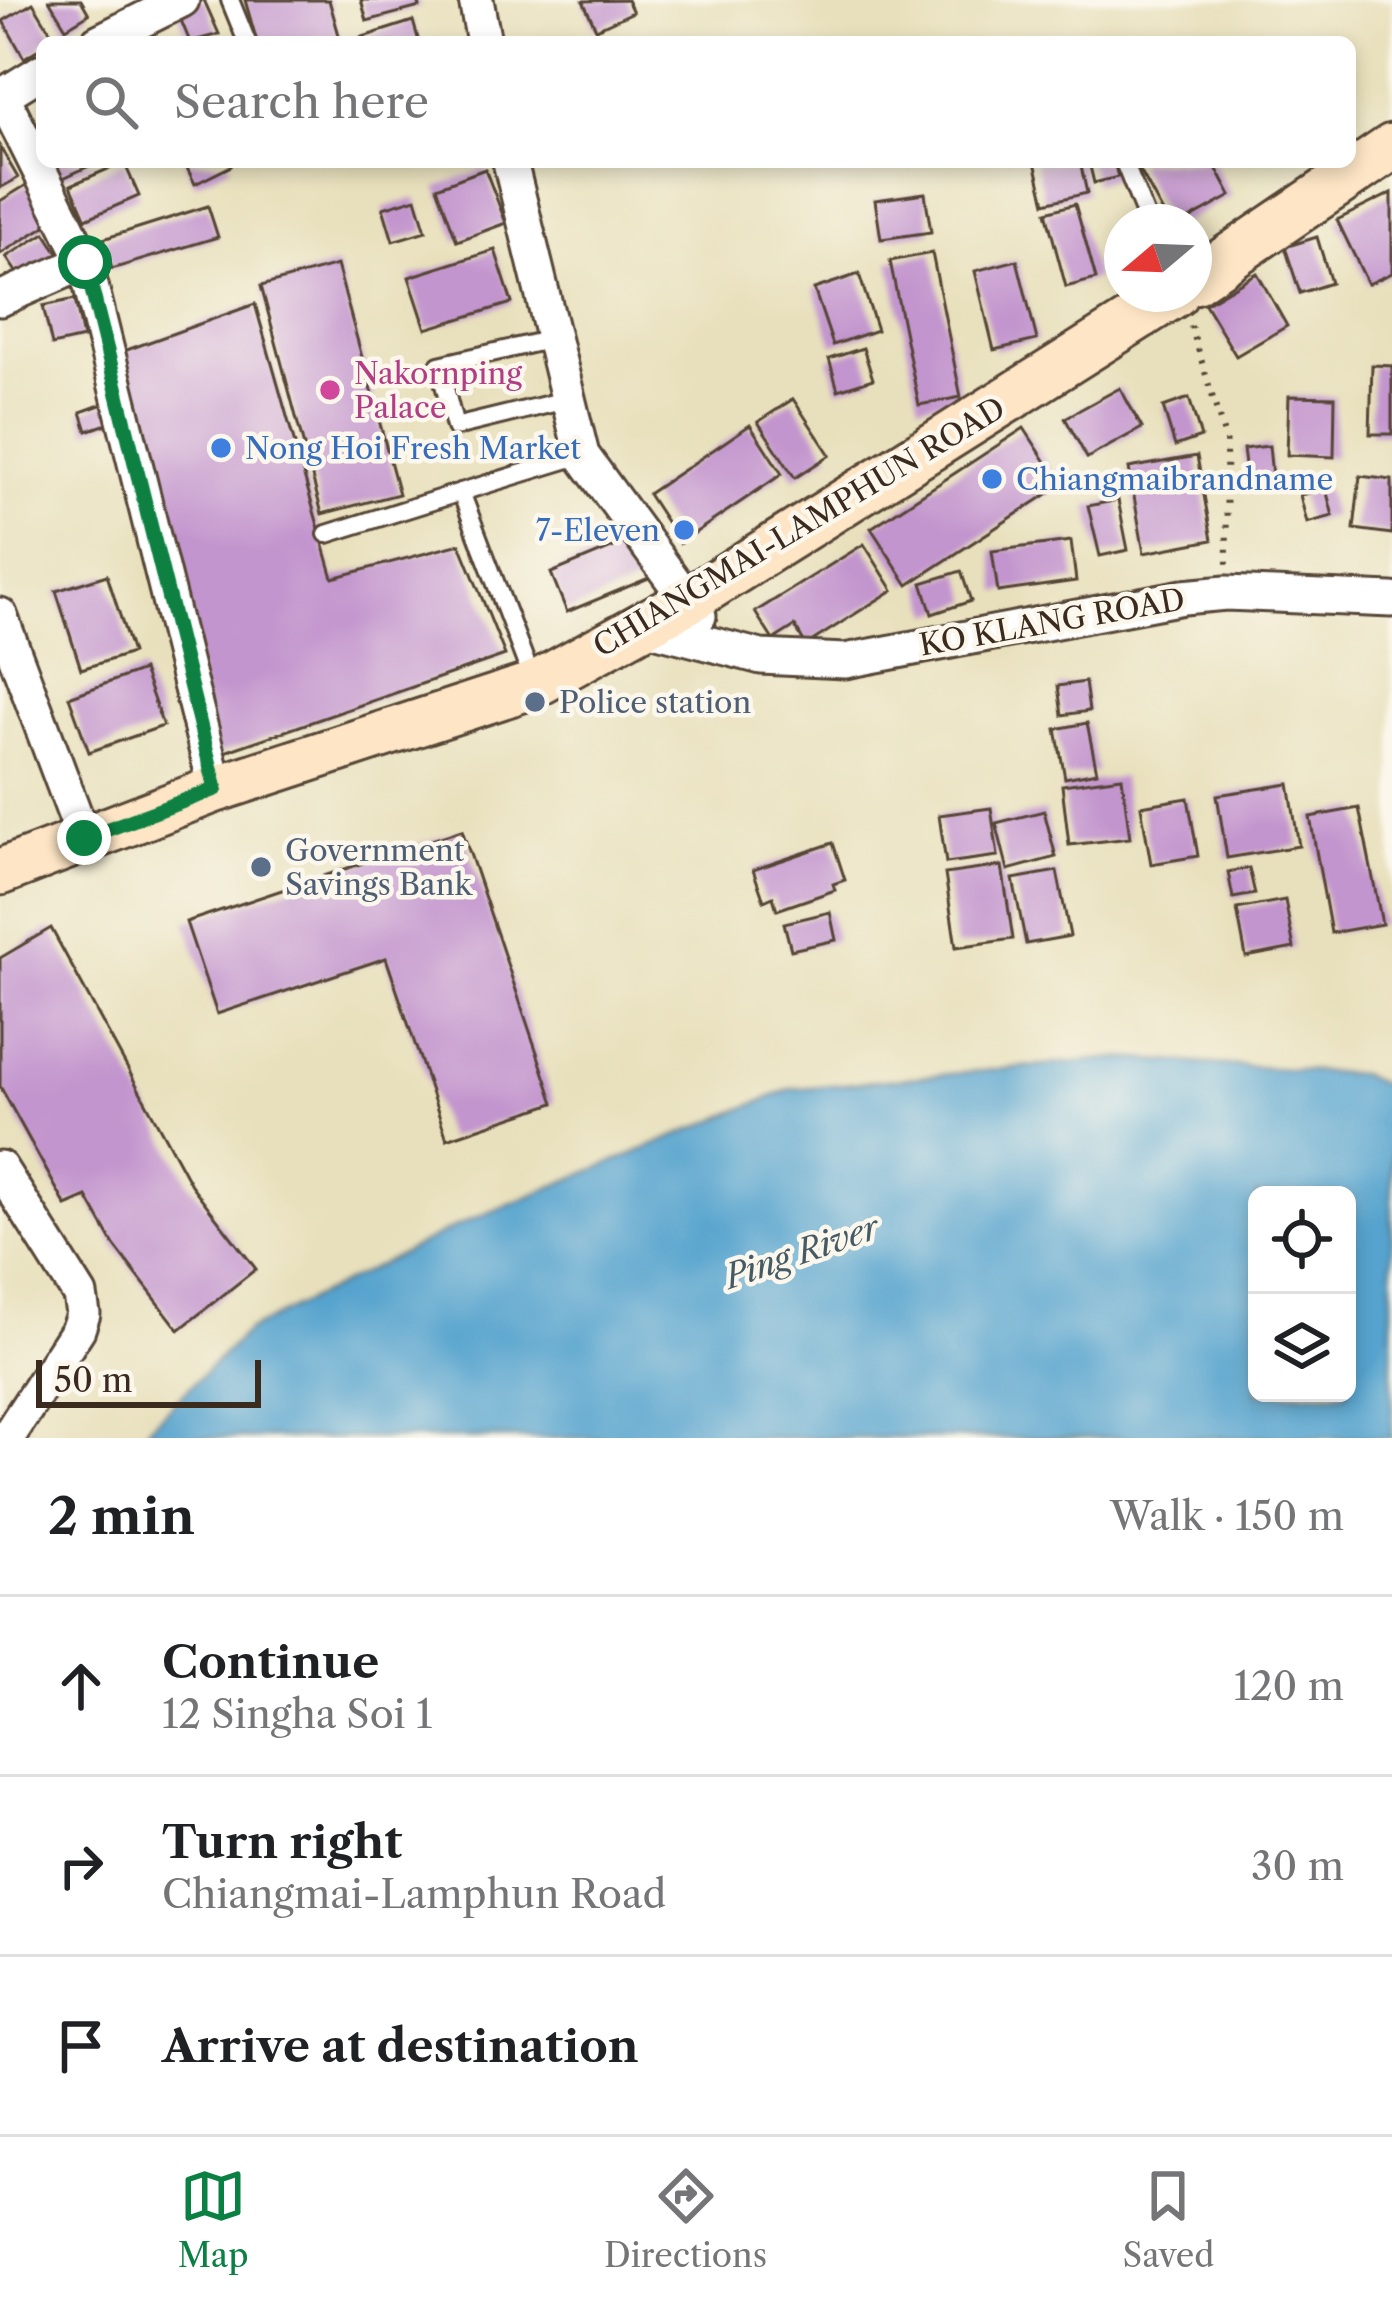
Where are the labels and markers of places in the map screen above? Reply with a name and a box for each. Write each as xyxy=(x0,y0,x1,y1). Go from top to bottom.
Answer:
place label: Nakornping Palace xyxy=(354,355,522,426)
marker: Nakornping Palace xyxy=(317,377,343,403)
place label: Nong Hoi Fresh Market xyxy=(245,430,581,467)
marker: Nong Hoi Fresh Market xyxy=(208,435,234,461)
place label: Chiangmaibrandname xyxy=(1016,461,1333,498)
marker: Chiangmaibrandname xyxy=(979,466,1005,492)
place label: 7-Eleven xyxy=(536,512,660,549)
marker: 7-Eleven xyxy=(671,517,697,543)
place label: Police station xyxy=(559,684,751,721)
marker: Police station xyxy=(522,689,548,715)
place label: Government Savings Bank xyxy=(285,832,473,903)
marker: Government Savings Bank xyxy=(248,854,274,880)

